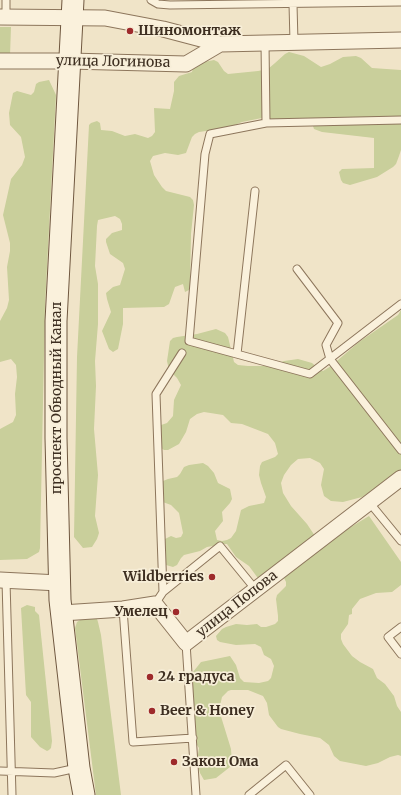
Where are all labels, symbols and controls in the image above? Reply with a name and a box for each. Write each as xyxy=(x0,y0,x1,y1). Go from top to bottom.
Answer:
place label: Шиномонтаж xyxy=(138,23,241,39)
marker: Шиномонтаж xyxy=(125,26,135,36)
street label: улица Логинова xyxy=(56,53,170,71)
street label: проспект Обводный Канал xyxy=(49,302,65,494)
street label: улица Попова xyxy=(193,567,281,641)
place label: Wildberries xyxy=(123,569,204,585)
marker: Wildberries xyxy=(207,572,217,582)
place label: Умелец xyxy=(114,604,168,620)
marker: Умелец xyxy=(171,607,181,617)
place label: 24 градуса xyxy=(158,669,235,685)
marker: 24 градуса xyxy=(145,672,155,682)
place label: Beer & Honey xyxy=(160,703,254,719)
marker: Beer & Honey xyxy=(147,706,157,716)
place label: Закон Ома xyxy=(182,754,259,770)
marker: Закон Ома xyxy=(169,757,179,767)

